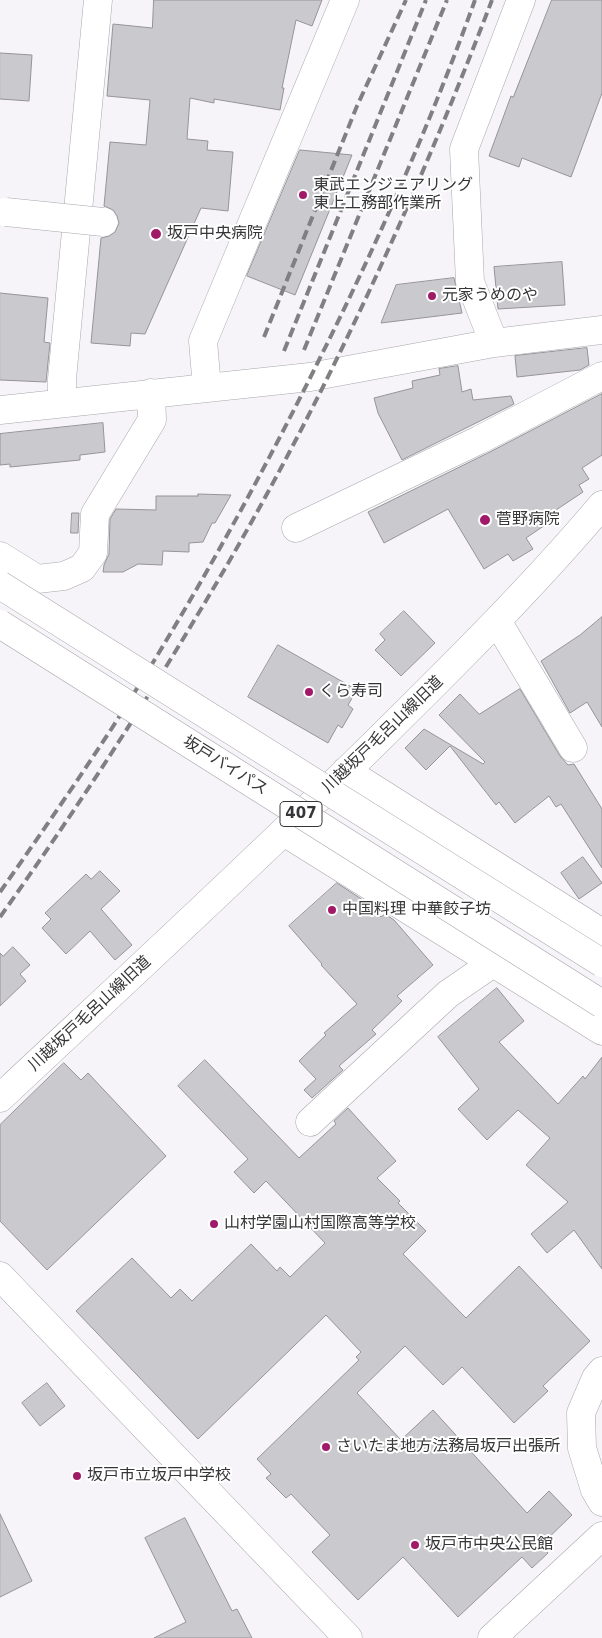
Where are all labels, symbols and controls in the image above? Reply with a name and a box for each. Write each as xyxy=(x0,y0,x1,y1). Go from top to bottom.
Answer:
place label: 東武エンジニアリング 東上工務部作業所 xyxy=(313,176,473,214)
marker: 東武エンジニアリング 東上工務部作業所 xyxy=(297,189,309,201)
place label: 坂戸中央病院 xyxy=(167,224,263,244)
marker: 坂戸中央病院 xyxy=(149,227,163,241)
place label: 元家うめのや xyxy=(442,286,538,306)
marker: 元家うめのや xyxy=(426,290,438,302)
place label: 菅野病院 xyxy=(496,510,560,530)
marker: 菅野病院 xyxy=(478,513,492,527)
street label: 川越坂戸毛呂山線旧道 xyxy=(319,673,447,797)
place label: くら寿司 xyxy=(319,682,383,702)
marker: くら寿司 xyxy=(303,686,315,698)
street label: 坂戸バイパス xyxy=(179,732,271,800)
road number: 407 xyxy=(280,802,322,826)
place label: 中国料理 中華餃子坊 xyxy=(342,900,491,920)
marker: 中国料理 中華餃子坊 xyxy=(326,904,338,916)
street label: 川越坂戸毛呂山線旧道 xyxy=(25,952,155,1076)
place label: 山村学園山村国際高等学校 xyxy=(224,1214,416,1234)
marker: 山村学園山村国際高等学校 xyxy=(208,1218,220,1230)
place label: さいたま地方法務局坂戸出張所 xyxy=(336,1437,560,1457)
marker: さいたま地方法務局坂戸出張所 xyxy=(320,1441,332,1453)
place label: 坂戸市立坂戸中学校 xyxy=(87,1466,231,1486)
marker: 坂戸市立坂戸中学校 xyxy=(71,1470,83,1482)
place label: 坂戸市中央公民館 xyxy=(425,1535,553,1555)
marker: 坂戸市中央公民館 xyxy=(409,1539,421,1551)

